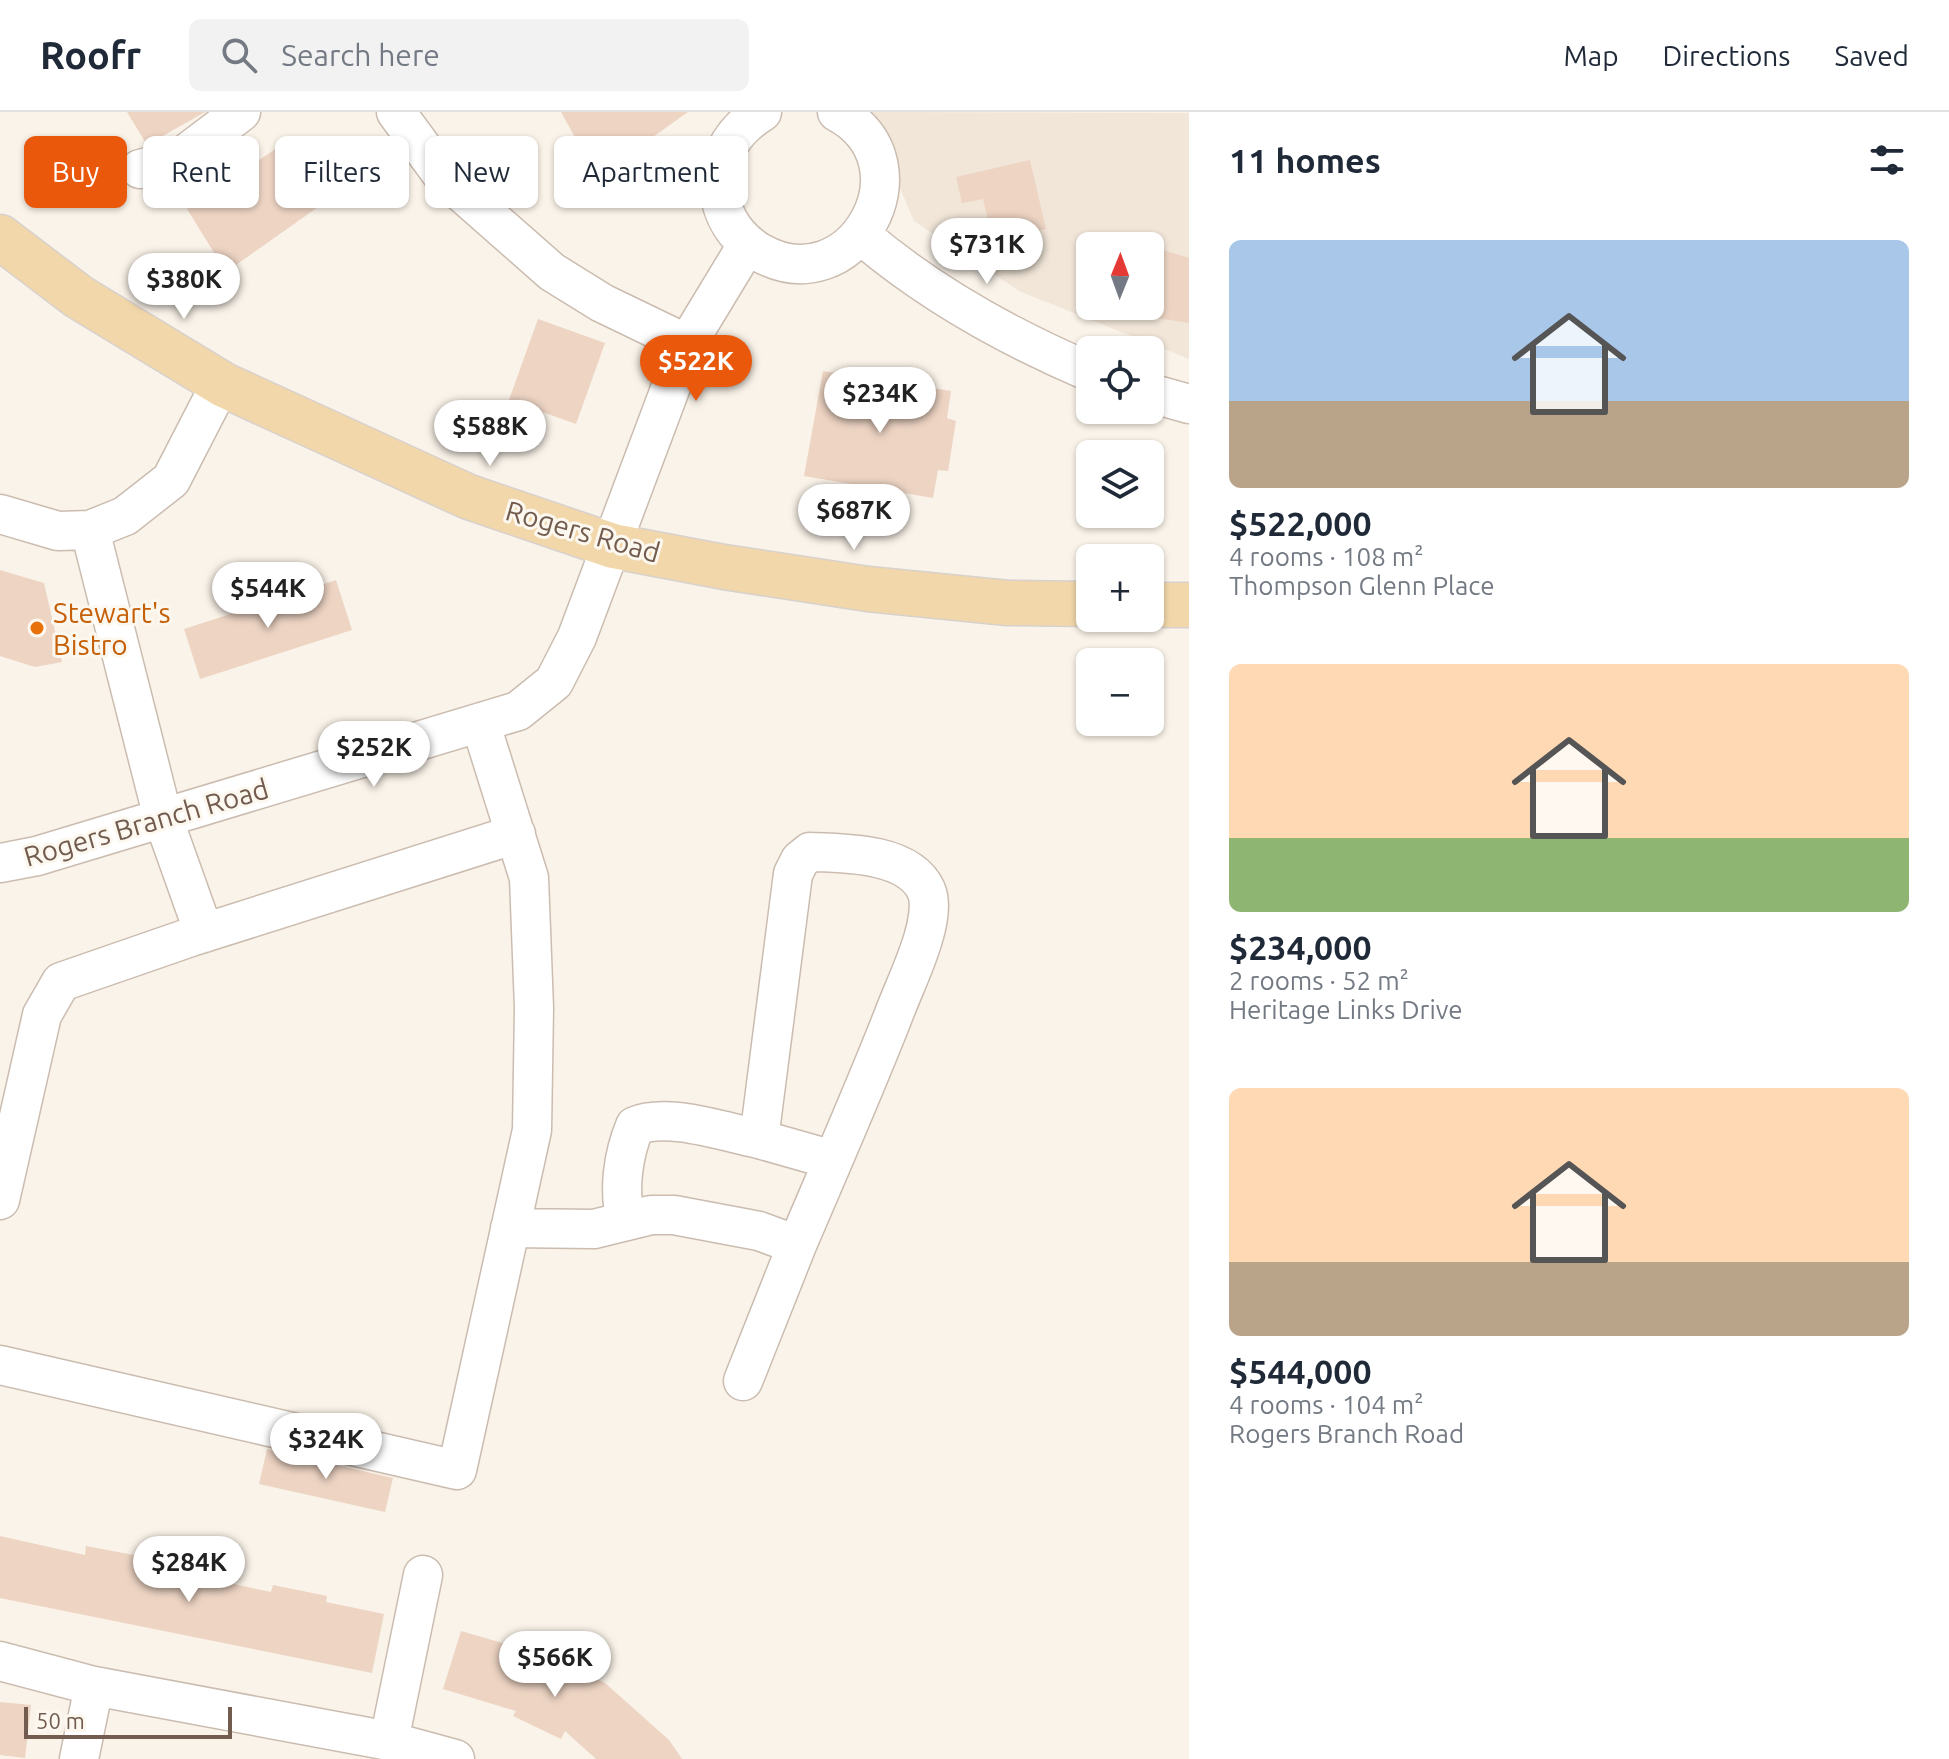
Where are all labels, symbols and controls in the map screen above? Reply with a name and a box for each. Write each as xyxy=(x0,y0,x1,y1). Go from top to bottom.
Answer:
search box xyxy=(189,19,749,91)
icon: search xyxy=(217,33,261,77)
text: Roofr xyxy=(40,34,141,76)
text: Search here xyxy=(281,38,440,72)
text: Map xyxy=(1563,40,1619,71)
text: Directions xyxy=(1663,40,1790,71)
text: Saved xyxy=(1834,40,1909,71)
chip: Buy xyxy=(24,136,127,208)
chip: Rent xyxy=(143,136,259,208)
chip: Filters xyxy=(275,136,409,208)
chip: New xyxy=(425,136,538,208)
chip: Apartment xyxy=(554,136,748,208)
icon: filters xyxy=(1865,138,1909,182)
text: 11 homes xyxy=(1229,141,1381,179)
pin: $731K xyxy=(931,218,1043,286)
text: $731K xyxy=(949,229,1025,258)
north arrow xyxy=(1076,232,1164,320)
map controls xyxy=(1076,232,1164,736)
pin: $380K xyxy=(128,253,240,321)
text: $380K xyxy=(146,264,222,293)
icon: home xyxy=(1497,292,1641,436)
pin: $522K xyxy=(640,335,752,403)
button: locate xyxy=(1076,336,1164,424)
text: $522K xyxy=(658,346,734,375)
pin: $234K xyxy=(824,367,936,435)
text: $234K xyxy=(842,378,918,407)
pin: $588K xyxy=(434,400,546,468)
text: $588K xyxy=(452,411,528,440)
button: layers xyxy=(1076,440,1164,528)
pin: $687K xyxy=(798,484,910,552)
street label: Rogers Road xyxy=(502,494,664,568)
text: $687K xyxy=(816,495,892,524)
text: $522,000 xyxy=(1229,504,1372,542)
text: 4 rooms · 108 m² xyxy=(1229,542,1424,571)
button: + xyxy=(1076,544,1164,632)
pin: $544K xyxy=(212,562,324,630)
text: Thompson Glenn Place xyxy=(1229,571,1495,600)
text: $544K xyxy=(230,573,306,602)
place label: Stewart's Bistro xyxy=(53,597,171,660)
marker: Stewart's Bistro xyxy=(28,619,46,637)
button: − xyxy=(1076,648,1164,736)
icon: home xyxy=(1497,716,1641,860)
pin: $252K xyxy=(318,721,430,789)
text: $252K xyxy=(336,732,412,761)
street label: Rogers Branch Road xyxy=(20,772,272,872)
text: $234,000 xyxy=(1229,928,1372,966)
text: 2 rooms · 52 m² xyxy=(1229,966,1409,995)
text: Heritage Links Drive xyxy=(1229,995,1463,1024)
icon: home xyxy=(1497,1140,1641,1284)
text: $544,000 xyxy=(1229,1352,1372,1390)
text: 4 rooms · 104 m² xyxy=(1229,1390,1424,1419)
pin: $324K xyxy=(270,1413,382,1481)
text: Rogers Branch Road xyxy=(1229,1419,1464,1448)
text: $324K xyxy=(288,1424,364,1453)
pin: $284K xyxy=(133,1536,245,1604)
text: $284K xyxy=(151,1547,227,1576)
pin: $566K xyxy=(499,1631,611,1699)
text: $566K xyxy=(517,1642,593,1671)
scale bar xyxy=(24,1703,232,1739)
text: 50 m xyxy=(36,1708,85,1733)

